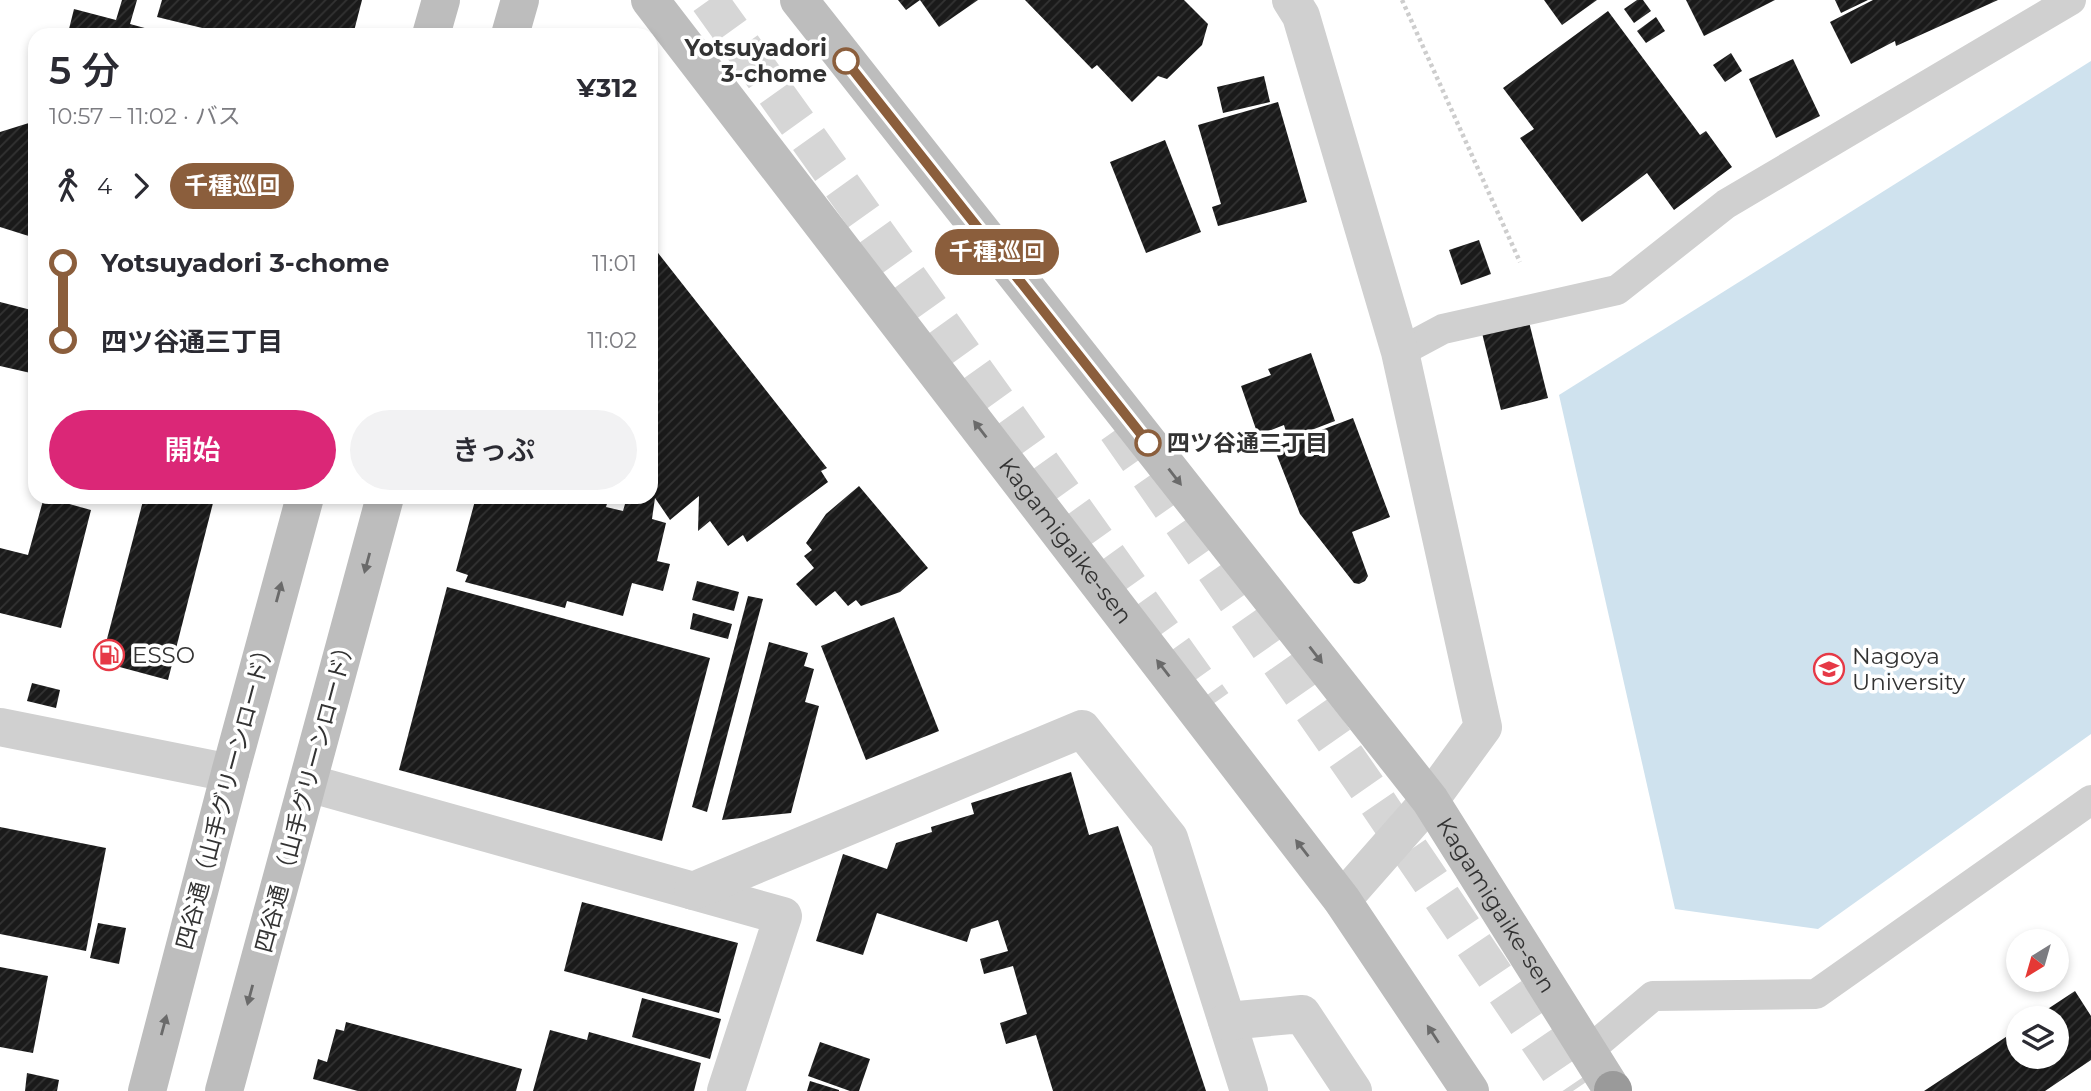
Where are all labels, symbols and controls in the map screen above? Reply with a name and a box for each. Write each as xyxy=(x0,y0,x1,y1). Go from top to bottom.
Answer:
place label: Yotsuyadori 3-chome xyxy=(683,34,827,88)
text: 5 分 xyxy=(49,47,120,94)
marker: Yotsuyadori 3-chome xyxy=(833,48,859,74)
text: ¥312 xyxy=(577,72,637,104)
text: 10:57 – 11:02 · バス xyxy=(49,102,241,130)
icon: walk xyxy=(49,167,87,205)
icon: forward xyxy=(122,167,160,205)
text: 千種巡回 xyxy=(184,171,280,200)
text: 4 xyxy=(97,172,112,200)
line badge: 千種巡回 xyxy=(948,229,1046,275)
text: 千種巡回 xyxy=(949,237,1045,266)
text: Yotsuyadori 3-chome xyxy=(101,247,389,279)
text: 11:01 xyxy=(592,249,637,277)
text: 四ツ谷通三丁目 xyxy=(101,326,283,358)
text: 11:02 xyxy=(587,326,637,354)
button: 開始 xyxy=(49,410,336,490)
button: きっぷ xyxy=(350,410,637,490)
one-way arrow xyxy=(973,420,987,438)
place label: 四ツ谷通三丁目 xyxy=(1167,429,1328,457)
marker: 四ツ谷通三丁目 xyxy=(1135,430,1161,456)
street label: Kagamigaike-sen xyxy=(993,452,1138,629)
one-way arrow xyxy=(1167,467,1182,485)
one-way arrow xyxy=(361,552,372,574)
one-way arrow xyxy=(275,581,285,602)
street label: 四谷通 （山手グリーンロード） xyxy=(249,633,361,955)
street label: 四谷通（山手グリーンロード） xyxy=(170,635,280,953)
fuel station icon: ESSO xyxy=(92,638,126,672)
place label: ESSO xyxy=(132,641,195,669)
place label: Nagoya University xyxy=(1852,642,1966,696)
one-way arrow xyxy=(1308,646,1323,664)
school or university icon: Nagoya University xyxy=(1812,652,1846,686)
one-way arrow xyxy=(1156,659,1171,677)
street label: Kagamigaike-sen xyxy=(1430,812,1562,998)
one-way arrow xyxy=(1295,839,1310,857)
north arrow xyxy=(2006,929,2068,992)
map controls xyxy=(2006,929,2069,1069)
one-way arrow xyxy=(244,984,255,1006)
button: layers xyxy=(2006,1006,2069,1069)
one-way arrow xyxy=(159,1014,170,1036)
one-way arrow xyxy=(1426,1024,1439,1044)

